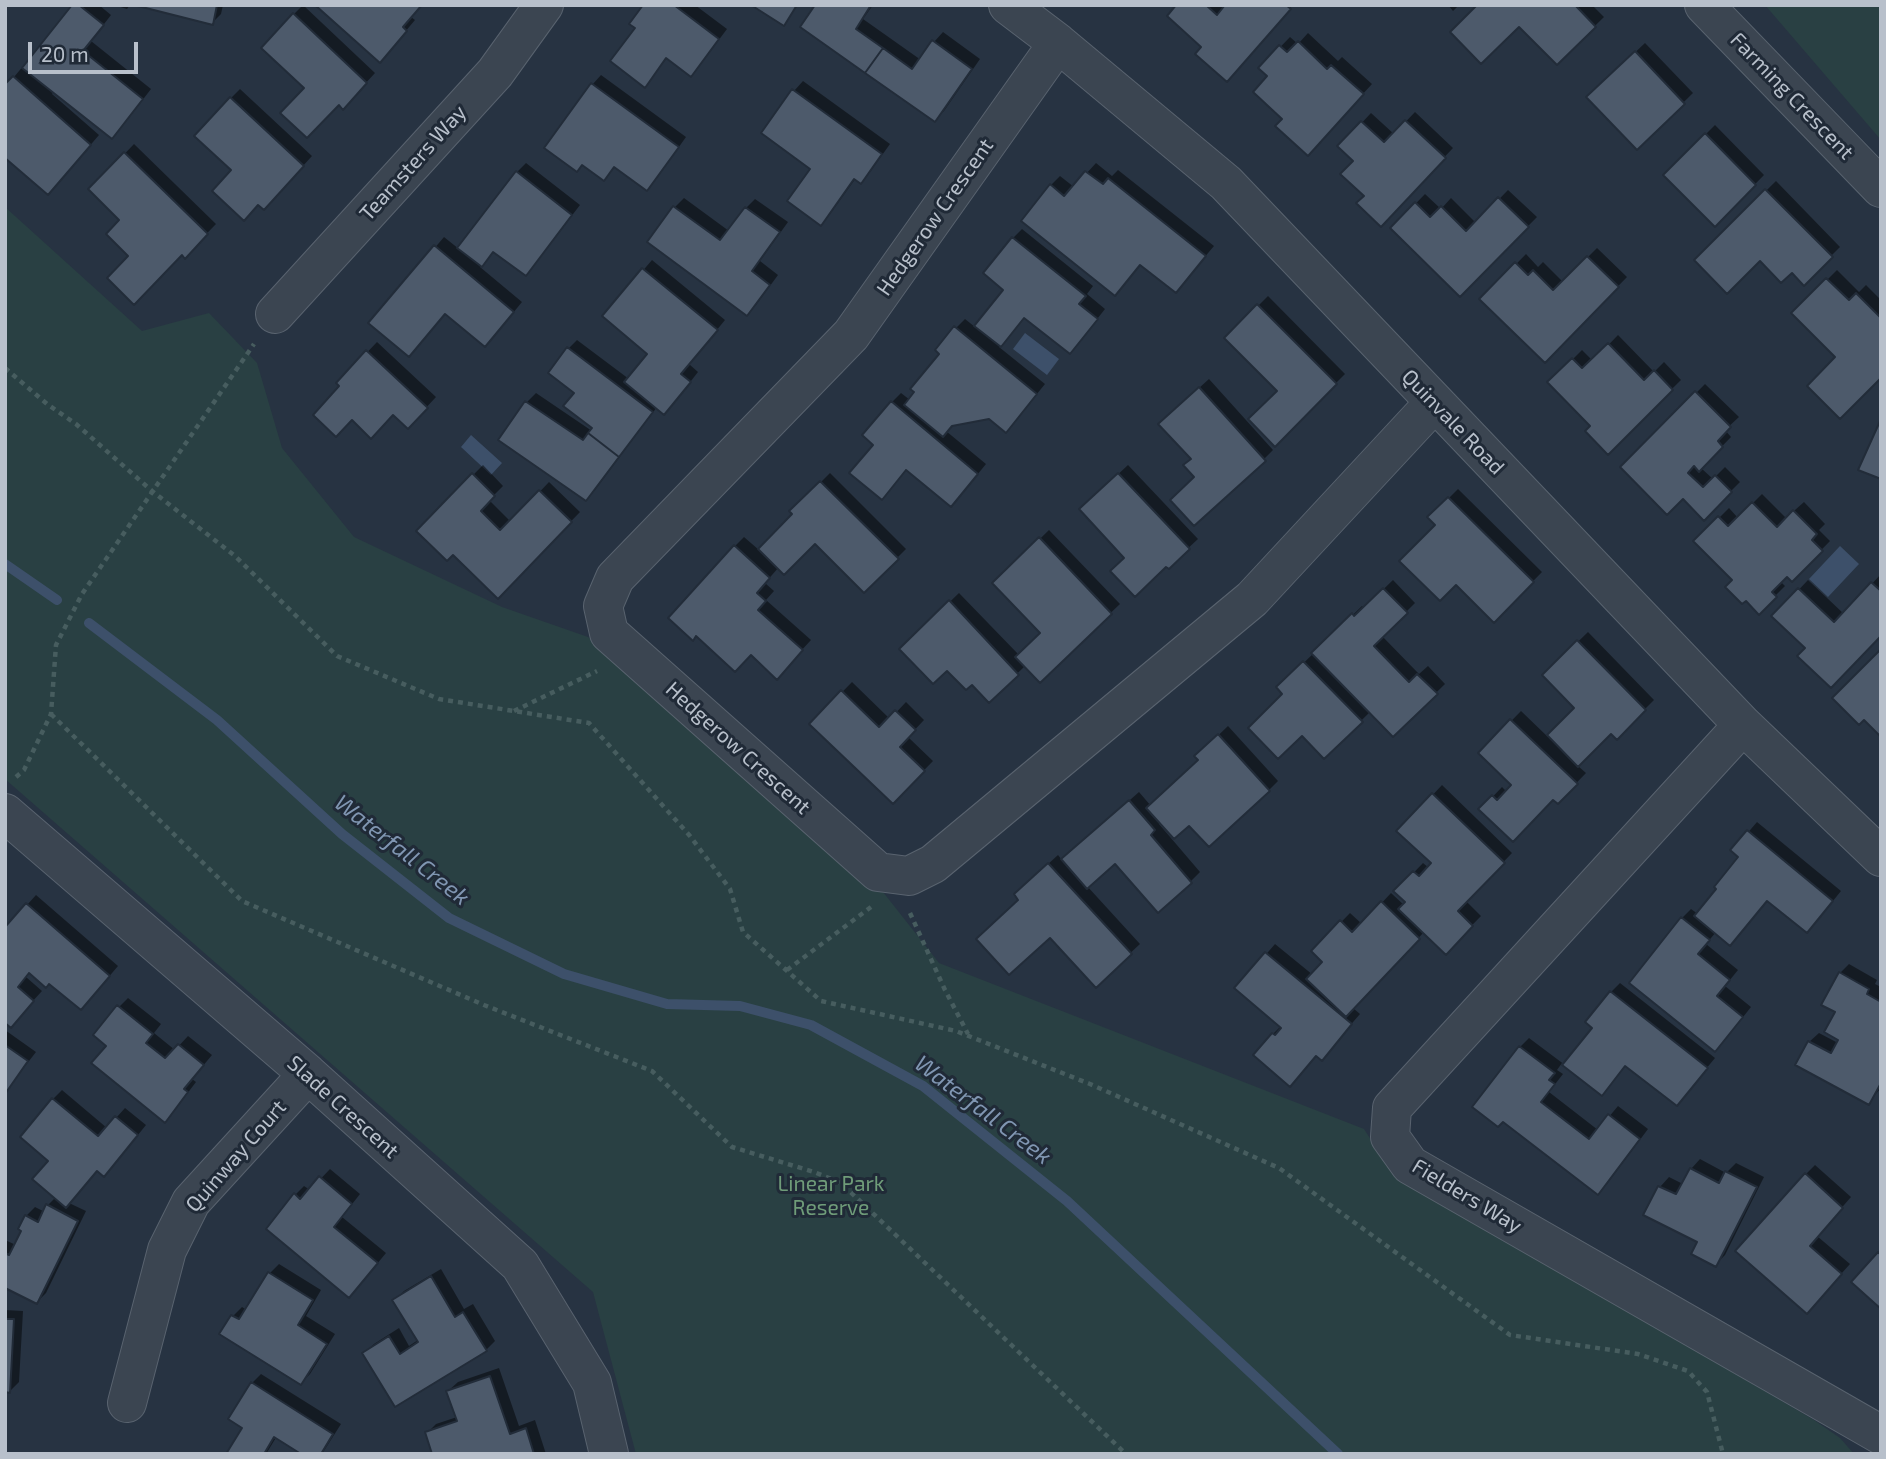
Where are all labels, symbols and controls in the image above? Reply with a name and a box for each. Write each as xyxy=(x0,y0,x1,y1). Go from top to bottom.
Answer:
street label: Farming Crescent xyxy=(1725,27,1859,165)
scale bar xyxy=(32,28,142,72)
text: 20 m xyxy=(41,41,89,66)
street label: Teamsters Way xyxy=(354,100,472,226)
street label: Hedgerow Crescent xyxy=(871,134,999,300)
street label: Quinvale Road xyxy=(1397,364,1509,480)
street label: Hedgerow Crescent xyxy=(660,676,816,820)
water label: Waterfall Creek xyxy=(329,789,475,911)
street label: Slade Crescent xyxy=(282,1050,404,1164)
water label: Waterfall Creek xyxy=(909,1050,1057,1170)
street label: Quinway Court xyxy=(180,1095,292,1217)
street label: Fielders Way xyxy=(1408,1153,1526,1239)
park label: Linear Park Reserve xyxy=(777,1171,885,1221)

